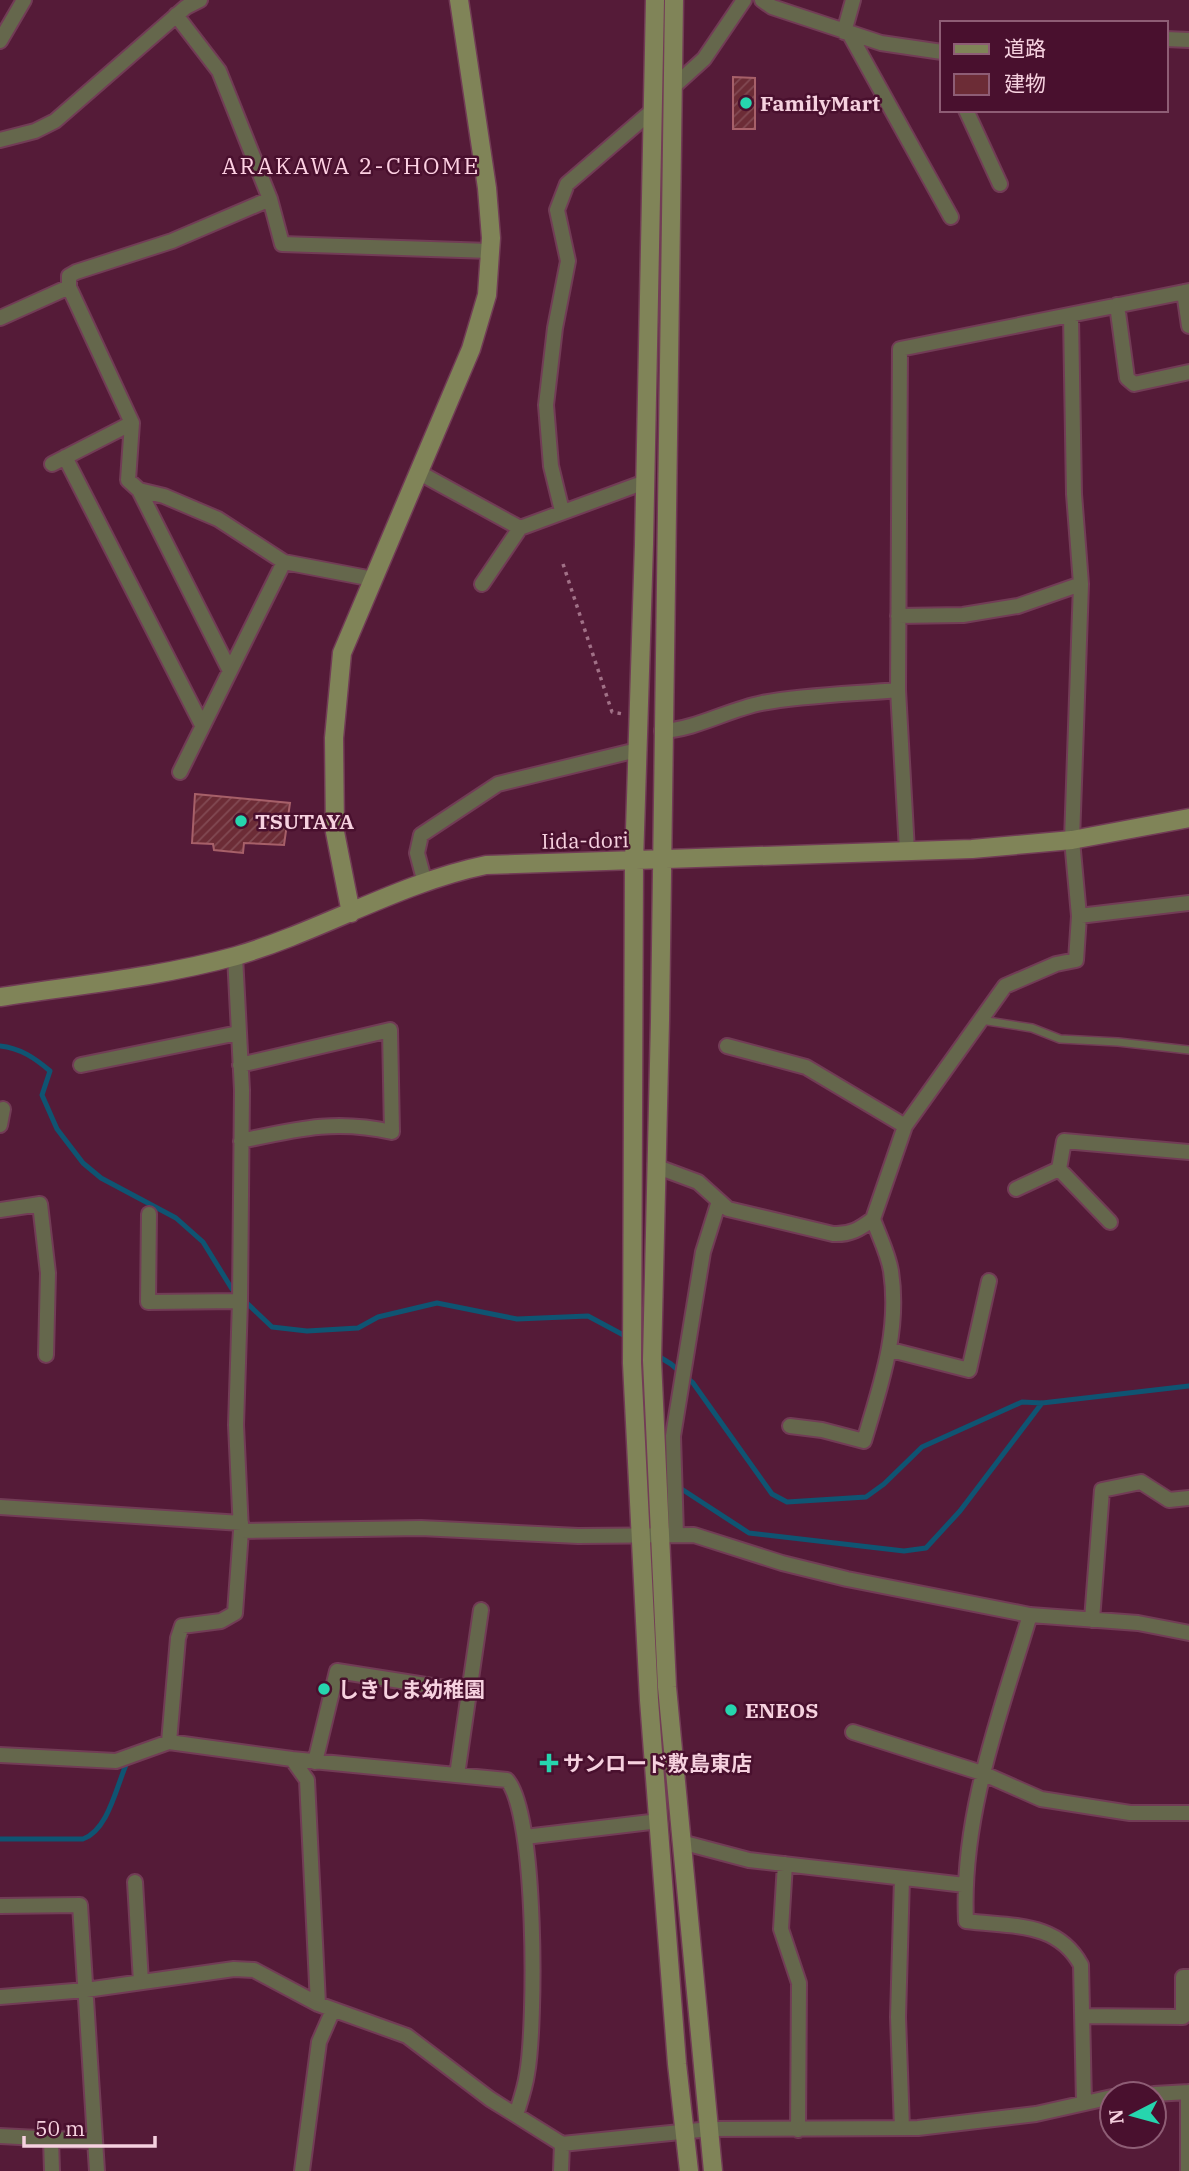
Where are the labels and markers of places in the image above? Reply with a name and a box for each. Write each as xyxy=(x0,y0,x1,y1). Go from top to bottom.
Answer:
place label: FamilyMart xyxy=(760,89,880,117)
marker: FamilyMart xyxy=(738,95,754,111)
place label: TSUTAYA xyxy=(255,807,355,835)
marker: TSUTAYA xyxy=(233,813,249,829)
place label: しきしま幼稚園 xyxy=(338,1675,485,1703)
marker: しきしま幼稚園 xyxy=(316,1681,332,1697)
place label: ENEOS xyxy=(745,1696,818,1724)
marker: ENEOS xyxy=(723,1702,739,1718)
place label: サンロード敷島東店 xyxy=(563,1749,752,1777)
marker: サンロード敷島東店 xyxy=(541,1755,557,1771)

